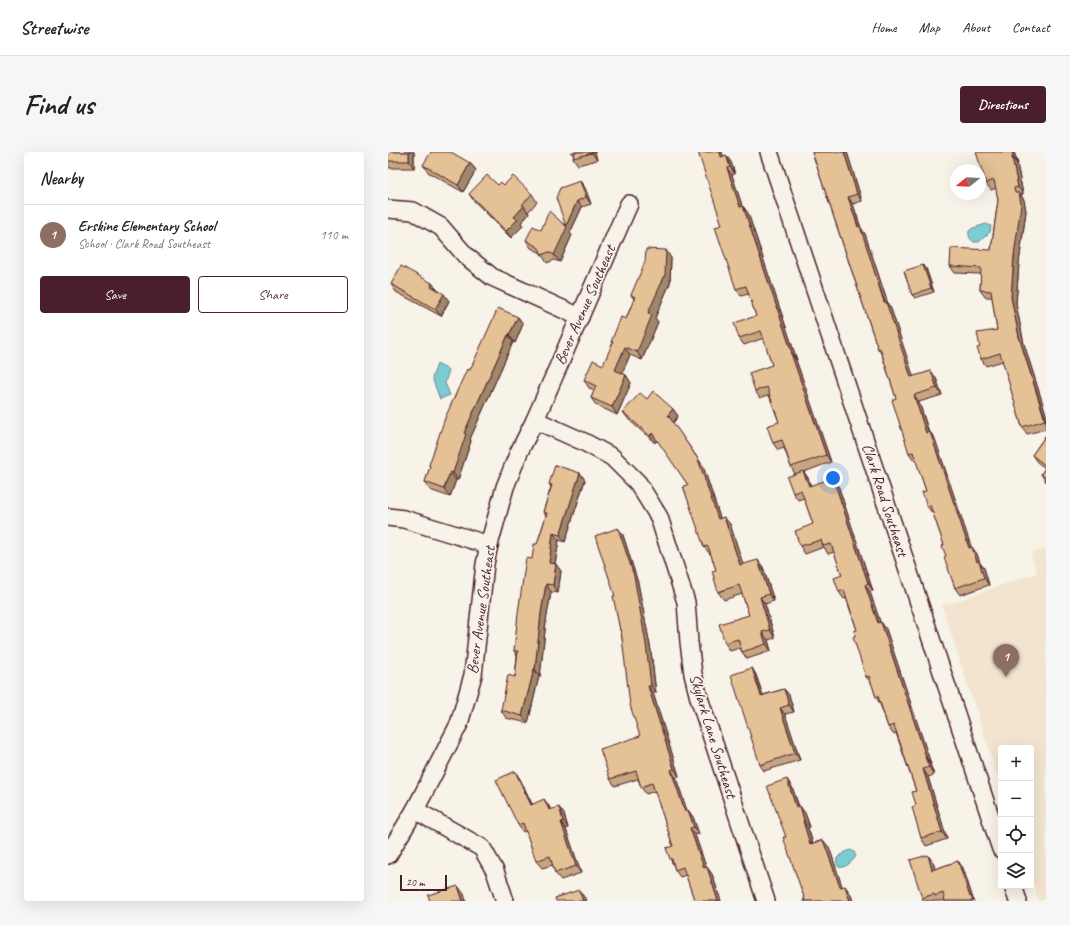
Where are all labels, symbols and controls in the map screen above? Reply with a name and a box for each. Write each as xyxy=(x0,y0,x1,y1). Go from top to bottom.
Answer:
text: Streetwise xyxy=(20,16,88,40)
text: Home xyxy=(871,19,897,36)
text: Map xyxy=(919,19,940,36)
text: About xyxy=(962,19,990,36)
text: Contact xyxy=(1012,19,1050,36)
button: Directions xyxy=(960,86,1046,123)
text: Find us xyxy=(24,87,94,122)
north arrow xyxy=(950,164,986,200)
text: Nearby xyxy=(40,168,83,189)
text: Erskine Elementary School xyxy=(78,217,215,236)
text: 1 xyxy=(50,227,56,243)
text: 110 m xyxy=(320,227,348,243)
text: School · Clark Road Southeast xyxy=(78,236,210,252)
street label: Bever Avenue Southeast xyxy=(550,241,621,368)
button: Save xyxy=(40,276,190,313)
button: Share xyxy=(198,276,348,313)
street label: Clark Road Southeast xyxy=(857,441,913,561)
your location xyxy=(823,468,843,488)
street label: Bever Avenue Southeast xyxy=(462,543,500,675)
pin: 1 xyxy=(993,644,1019,677)
street label: Skylark Lane Southeast xyxy=(685,672,742,802)
map controls xyxy=(998,745,1034,889)
button: + xyxy=(998,745,1034,781)
button: − xyxy=(998,781,1034,817)
button: locate xyxy=(998,817,1034,853)
button: layers xyxy=(998,853,1034,889)
scale bar xyxy=(400,873,447,892)
text: 20 m xyxy=(406,875,425,889)

